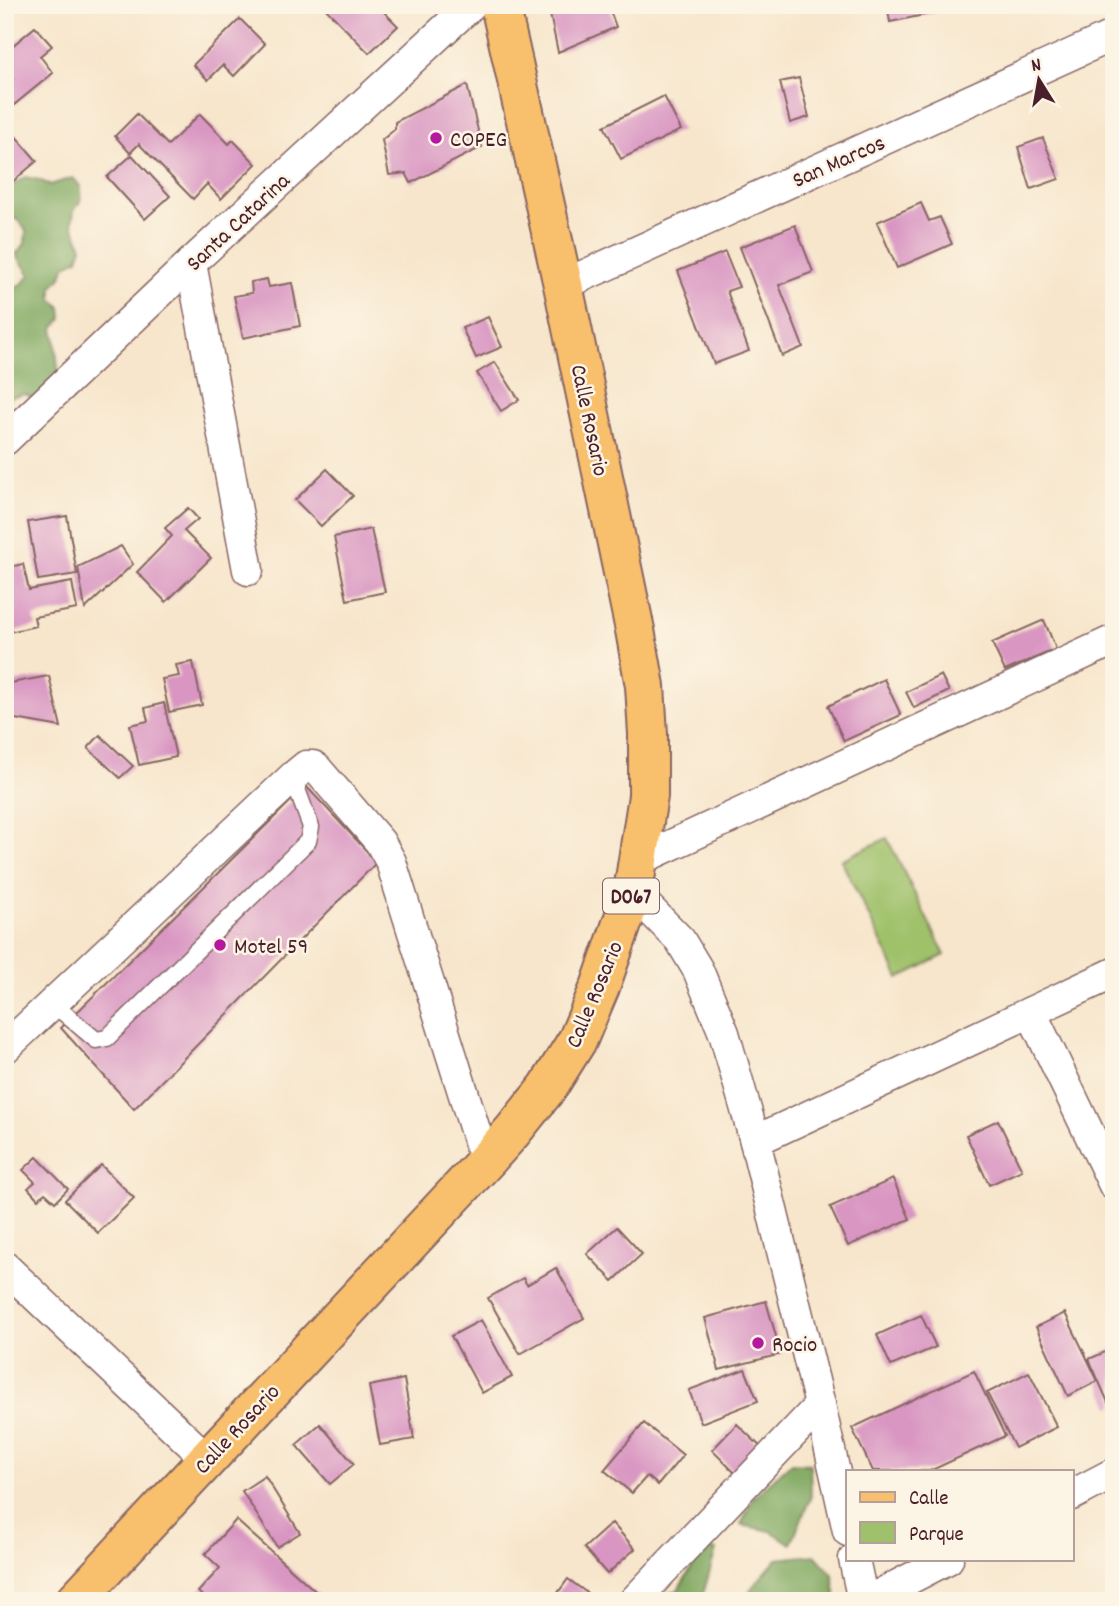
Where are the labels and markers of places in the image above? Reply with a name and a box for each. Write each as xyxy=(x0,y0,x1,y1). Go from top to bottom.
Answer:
place label: COPEG xyxy=(450,125,507,158)
marker: COPEG xyxy=(428,130,444,146)
place label: Motel 59 xyxy=(234,932,308,965)
marker: Motel 59 xyxy=(212,937,228,953)
place label: Rocio xyxy=(772,1330,817,1363)
marker: Rocio xyxy=(750,1335,766,1351)

